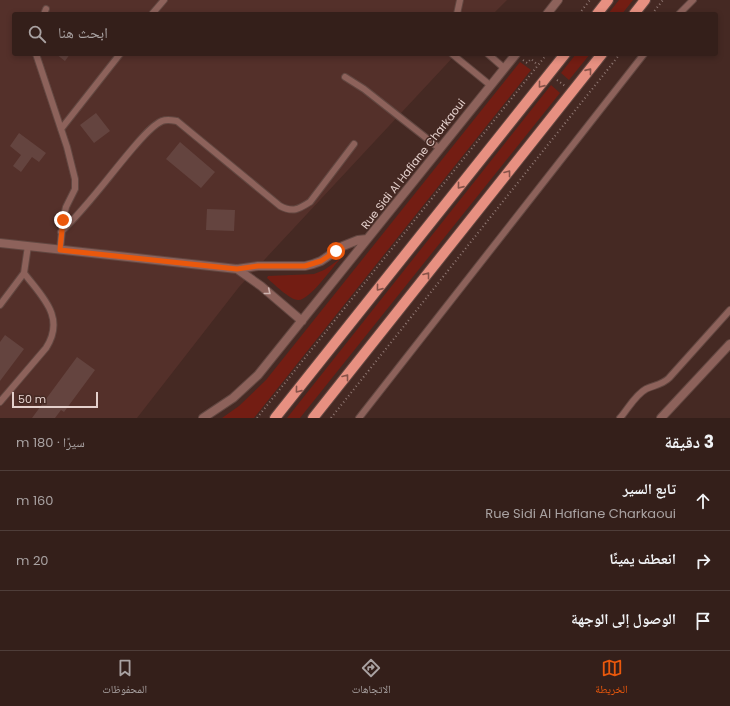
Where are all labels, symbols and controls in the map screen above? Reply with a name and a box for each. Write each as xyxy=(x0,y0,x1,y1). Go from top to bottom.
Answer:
search box xyxy=(12,12,718,56)
text: ابحث هنا xyxy=(58,22,108,43)
icon: search xyxy=(26,23,48,45)
one-way arrow xyxy=(584,69,591,76)
one-way arrow xyxy=(538,80,545,87)
street label: Rue Sidi Al Hafiane Charkaoui xyxy=(357,95,469,233)
one-way arrow xyxy=(503,170,510,177)
one-way arrow xyxy=(457,182,464,189)
route end xyxy=(54,211,72,229)
route start xyxy=(327,242,345,260)
one-way arrow xyxy=(423,272,430,279)
one-way arrow xyxy=(376,283,383,290)
one-way arrow xyxy=(264,287,271,294)
one-way arrow xyxy=(342,374,349,381)
one-way arrow xyxy=(295,385,302,392)
scale bar xyxy=(12,390,98,409)
text: 50 m xyxy=(18,391,46,407)
text: 3 دقيقة xyxy=(664,430,714,454)
text: سيرًا · 180 m xyxy=(16,433,85,452)
text: تابع السير xyxy=(623,478,676,499)
icon: ahead xyxy=(692,490,714,512)
text: 160 m xyxy=(16,491,53,510)
text: Rue Sidi Al Hafiane Charkaoui xyxy=(485,504,676,523)
text: انعطف يمينًا xyxy=(609,548,676,569)
icon: right xyxy=(692,550,714,572)
text: 20 m xyxy=(16,551,49,570)
text: الوصول إلى الوجهة xyxy=(571,608,676,629)
icon: arrive xyxy=(692,610,714,632)
tab: المحفوظات xyxy=(102,657,147,700)
tab: الاتجاهات xyxy=(352,657,391,700)
tab: الخريطة xyxy=(595,657,628,700)

